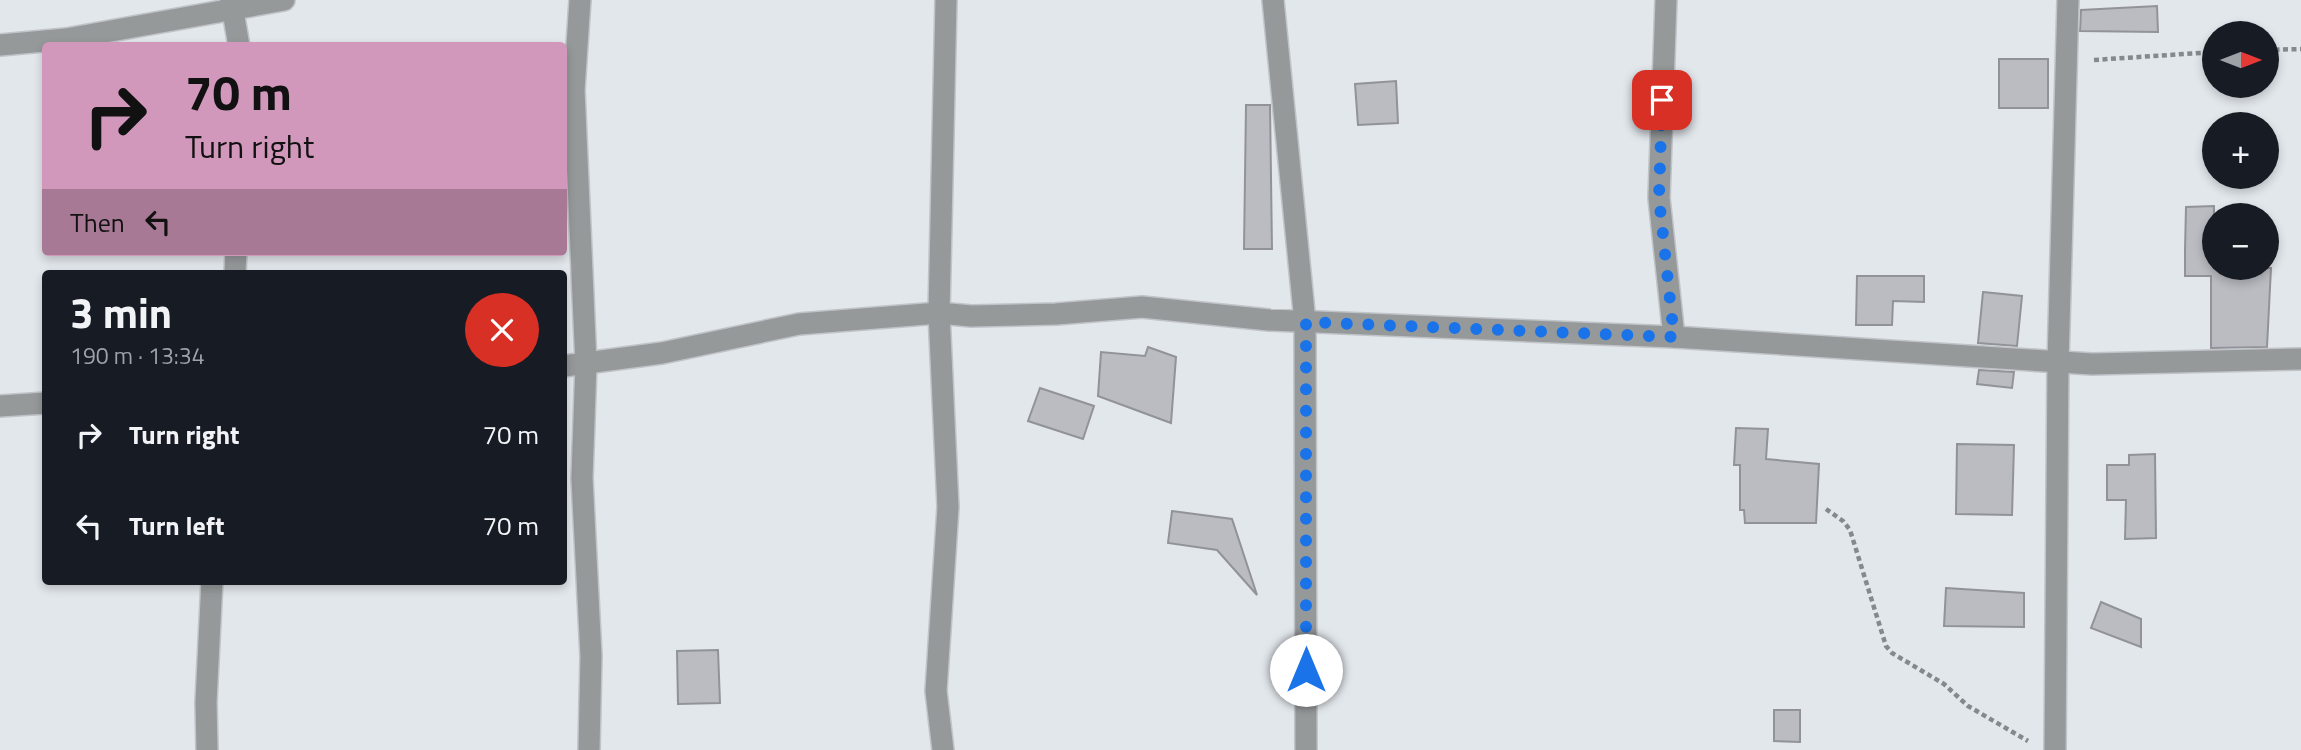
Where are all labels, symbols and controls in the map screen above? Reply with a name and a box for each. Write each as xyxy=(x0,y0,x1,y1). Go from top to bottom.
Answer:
north arrow xyxy=(2202,21,2278,98)
map controls xyxy=(2202,21,2279,280)
text: 70 m xyxy=(185,54,292,129)
icon: right xyxy=(70,70,161,161)
pin xyxy=(1632,70,1692,130)
icon: arrive xyxy=(1643,81,1681,119)
button: + xyxy=(2202,112,2279,189)
text: Turn right xyxy=(185,122,314,170)
text: Then xyxy=(70,203,125,242)
icon: left xyxy=(139,203,177,241)
button: − xyxy=(2202,203,2279,280)
text: 3 min xyxy=(70,280,172,344)
button: close xyxy=(465,293,539,367)
text: 190 m · 13:34 xyxy=(70,338,205,373)
text: Turn right xyxy=(129,415,240,454)
text: 70 m xyxy=(482,415,539,454)
icon: right xyxy=(70,416,108,454)
text: Turn left xyxy=(129,506,224,545)
text: 70 m xyxy=(482,506,539,545)
icon: left xyxy=(70,507,108,545)
position arrow xyxy=(1269,633,1343,707)

